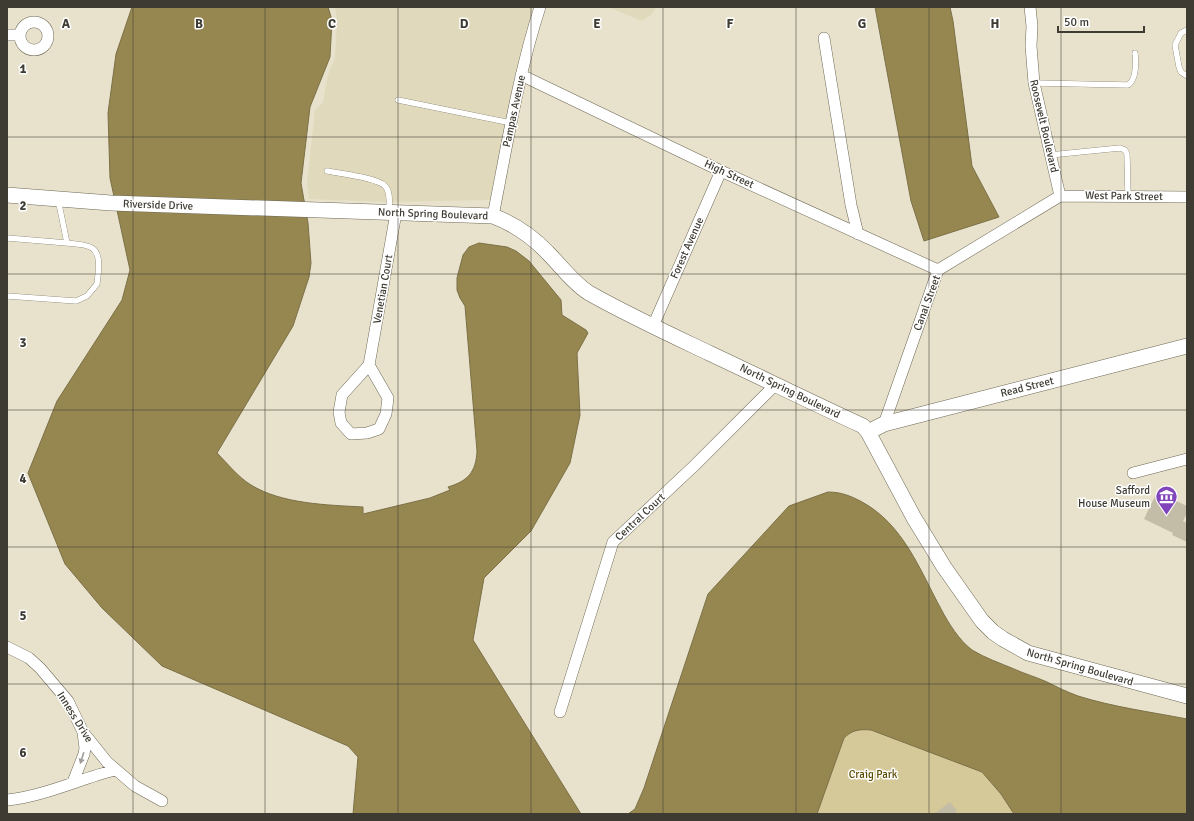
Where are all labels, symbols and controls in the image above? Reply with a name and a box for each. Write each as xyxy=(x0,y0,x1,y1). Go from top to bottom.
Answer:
scale bar xyxy=(1058,8,1144,34)
text: 50 m xyxy=(1064,15,1089,30)
text: A xyxy=(62,16,71,32)
text: B xyxy=(195,16,203,32)
text: C xyxy=(328,16,336,32)
text: D xyxy=(460,16,469,32)
text: E xyxy=(593,16,601,32)
text: F xyxy=(727,16,734,32)
text: G xyxy=(858,16,866,32)
text: H xyxy=(991,16,999,32)
text: 1 xyxy=(19,61,27,77)
street label: Pampas Avenue xyxy=(500,74,528,148)
street label: Roosevelt Boulevard xyxy=(1027,78,1061,174)
street label: High Street xyxy=(702,157,756,191)
street label: West Park Street xyxy=(1085,189,1163,203)
street label: Riverside Drive xyxy=(123,197,193,213)
text: 2 xyxy=(19,198,27,214)
street label: North Spring Boulevard xyxy=(378,206,489,222)
street label: Forest Avenue xyxy=(668,215,706,281)
street label: Venetian Court xyxy=(371,253,396,325)
street label: Canal Street xyxy=(911,273,943,332)
text: 3 xyxy=(19,335,27,351)
street label: North Spring Boulevard xyxy=(738,361,843,421)
street label: Read Street xyxy=(999,374,1055,400)
text: 4 xyxy=(19,471,27,487)
museum icon: Safford House Museum xyxy=(1153,483,1179,516)
place label: Safford House Museum xyxy=(1078,484,1150,510)
street label: Central Court xyxy=(612,490,668,543)
text: 5 xyxy=(19,608,27,624)
street label: North Spring Boulevard xyxy=(1025,646,1135,689)
street label: Inness Drive xyxy=(54,689,96,745)
text: 6 xyxy=(19,745,27,761)
one-way arrow xyxy=(79,752,85,764)
park label: Craig Park xyxy=(849,768,898,781)

